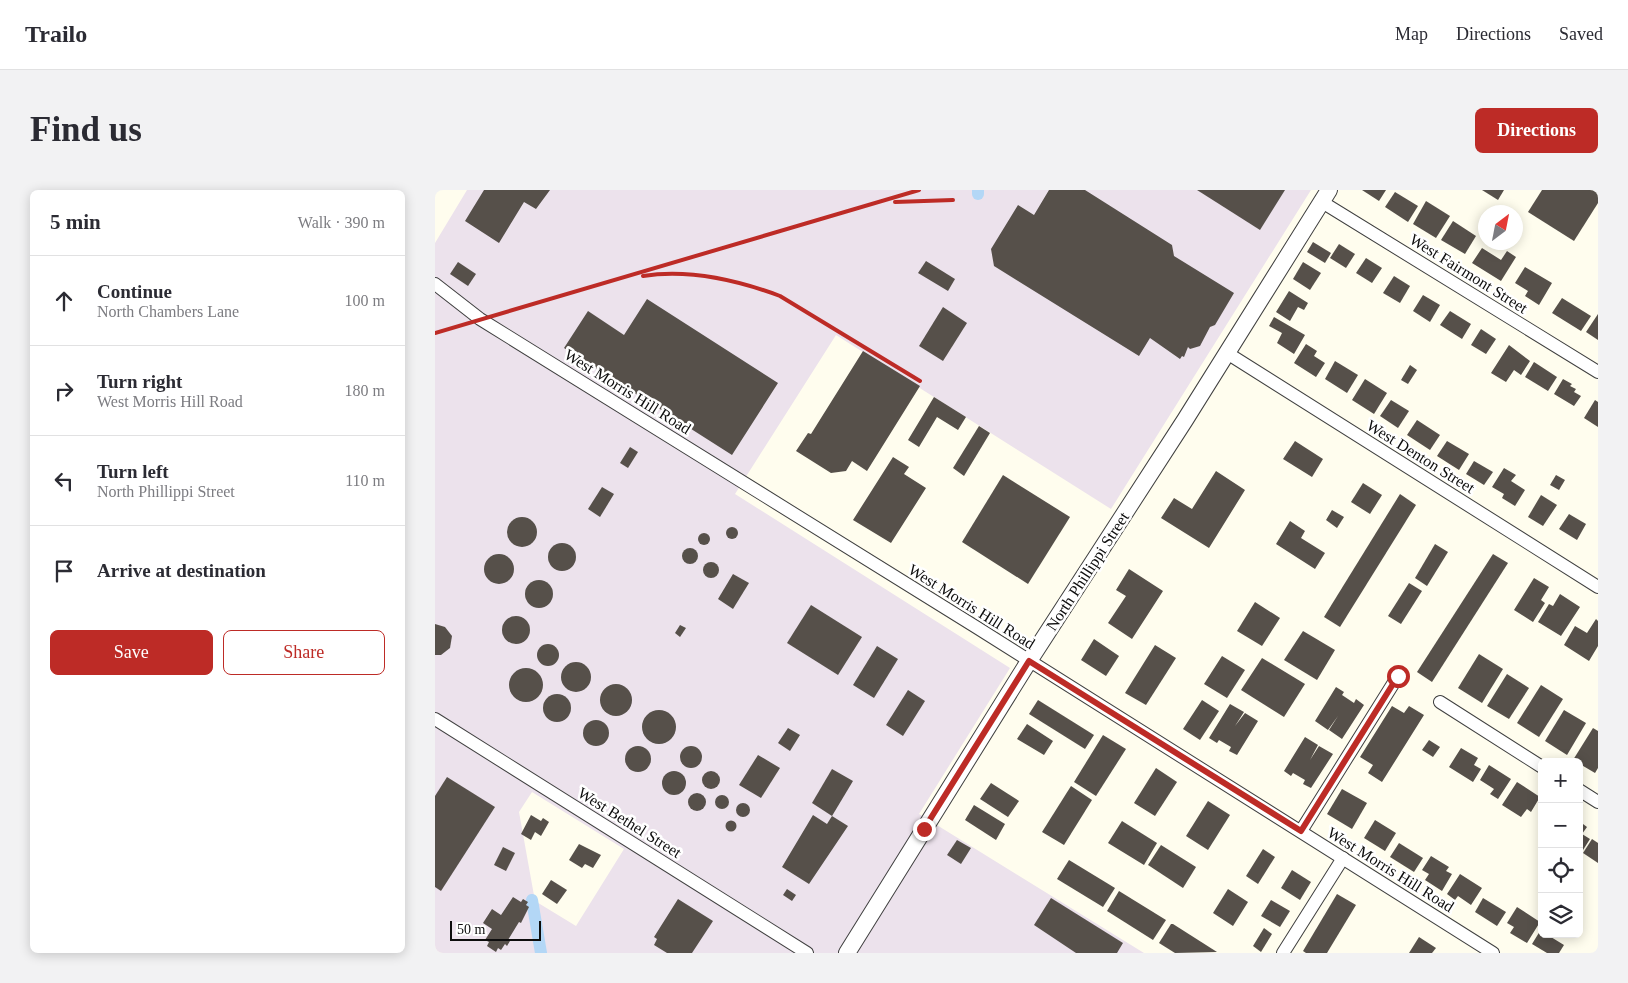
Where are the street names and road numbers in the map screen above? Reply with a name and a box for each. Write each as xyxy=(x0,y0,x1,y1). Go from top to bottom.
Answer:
street label: West Fairmont Street xyxy=(1407,230,1531,317)
street label: West Morris Hill Road xyxy=(561,346,694,437)
street label: West Denton Street xyxy=(1364,416,1478,497)
street label: North Phillippi Street xyxy=(1043,508,1133,634)
street label: West Morris Hill Road xyxy=(905,561,1038,652)
street label: West Bethel Street xyxy=(575,784,685,861)
street label: West Morris Hill Road xyxy=(1324,824,1457,915)

